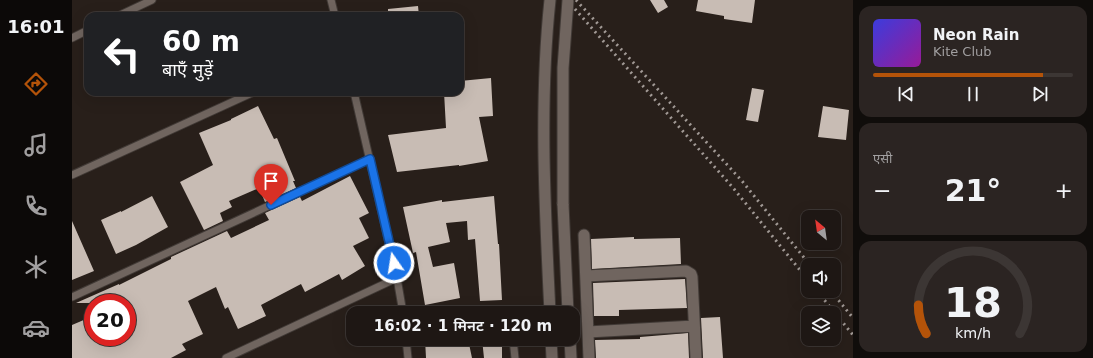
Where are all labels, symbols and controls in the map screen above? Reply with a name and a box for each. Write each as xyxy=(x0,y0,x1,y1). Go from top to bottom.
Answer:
text: 16:01 xyxy=(7,16,65,37)
text: 60 m xyxy=(162,25,240,58)
text: Neon Rain xyxy=(933,26,1019,44)
icon: left xyxy=(96,28,148,80)
text: Kite Club xyxy=(933,44,992,59)
text: बाएँ मुड़ें xyxy=(162,59,213,80)
icon: directions xyxy=(22,70,50,98)
icon: previous xyxy=(895,83,917,105)
icon: pause xyxy=(962,83,984,105)
icon: next xyxy=(1029,83,1051,105)
icon: music xyxy=(22,131,50,159)
text: एसी xyxy=(873,151,892,166)
pin xyxy=(254,164,288,205)
icon: arrive xyxy=(260,170,282,192)
text: 21° xyxy=(945,173,1001,208)
text: − xyxy=(873,178,891,203)
text: + xyxy=(1055,178,1073,203)
icon: phone xyxy=(22,192,50,220)
north arrow xyxy=(801,210,841,250)
map controls xyxy=(801,210,841,346)
position arrow xyxy=(373,242,415,284)
icon: climate xyxy=(22,253,50,281)
button: sound xyxy=(801,258,841,298)
text: 18 xyxy=(944,278,1002,327)
speed limit sign: 20 xyxy=(84,294,136,346)
button: layers xyxy=(801,306,841,346)
icon: car xyxy=(22,314,50,342)
text: 16:02 · 1 मिनट · 120 m xyxy=(374,317,552,335)
text: km/h xyxy=(955,325,991,341)

